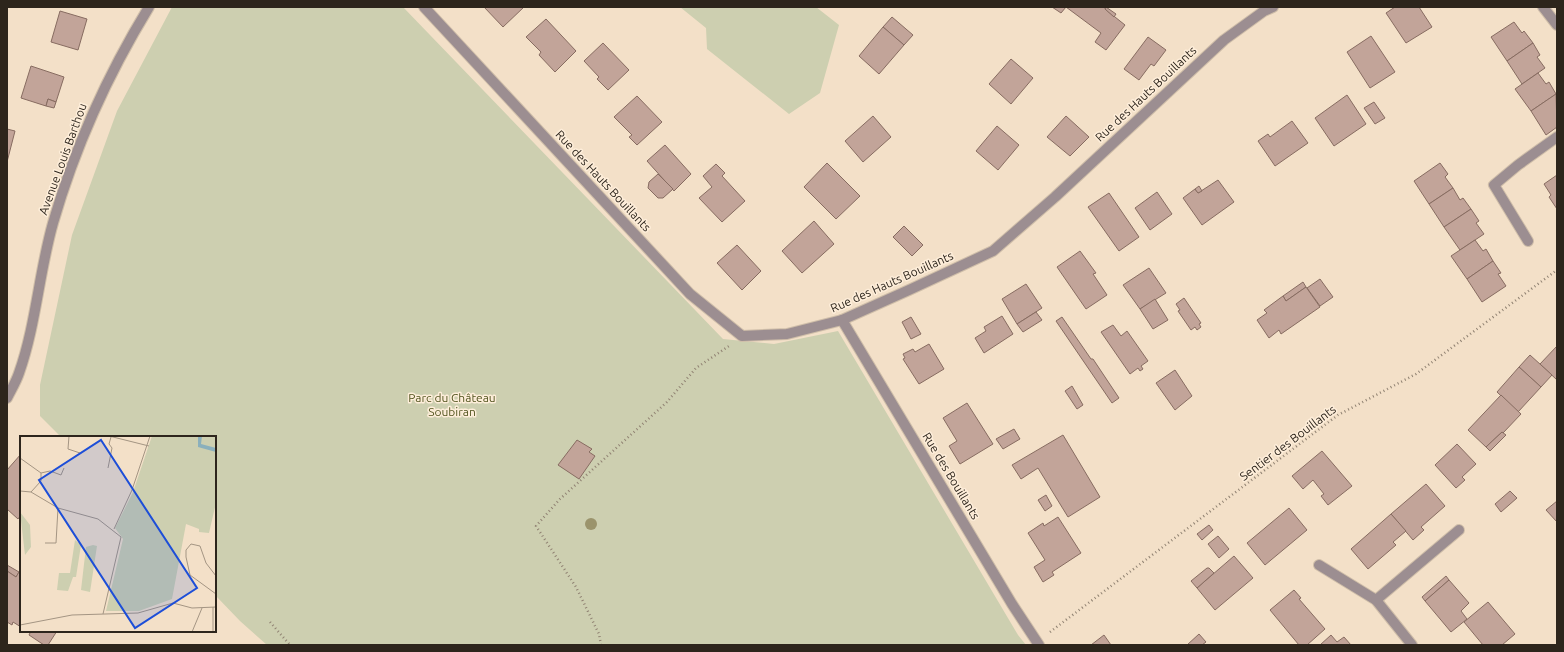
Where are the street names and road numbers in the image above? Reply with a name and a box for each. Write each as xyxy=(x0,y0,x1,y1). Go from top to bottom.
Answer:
street label: Rue des Hauts Bouillants xyxy=(1093,44,1199,144)
street label: Avenue Louis Barthou xyxy=(36,101,89,216)
street label: Rue des Hauts Bouillants xyxy=(553,128,653,234)
street label: Rue des Hauts Bouillants xyxy=(828,249,955,315)
street label: Sentier des Bouillants xyxy=(1237,402,1338,483)
street label: Rue des Bouillants xyxy=(920,430,982,522)

